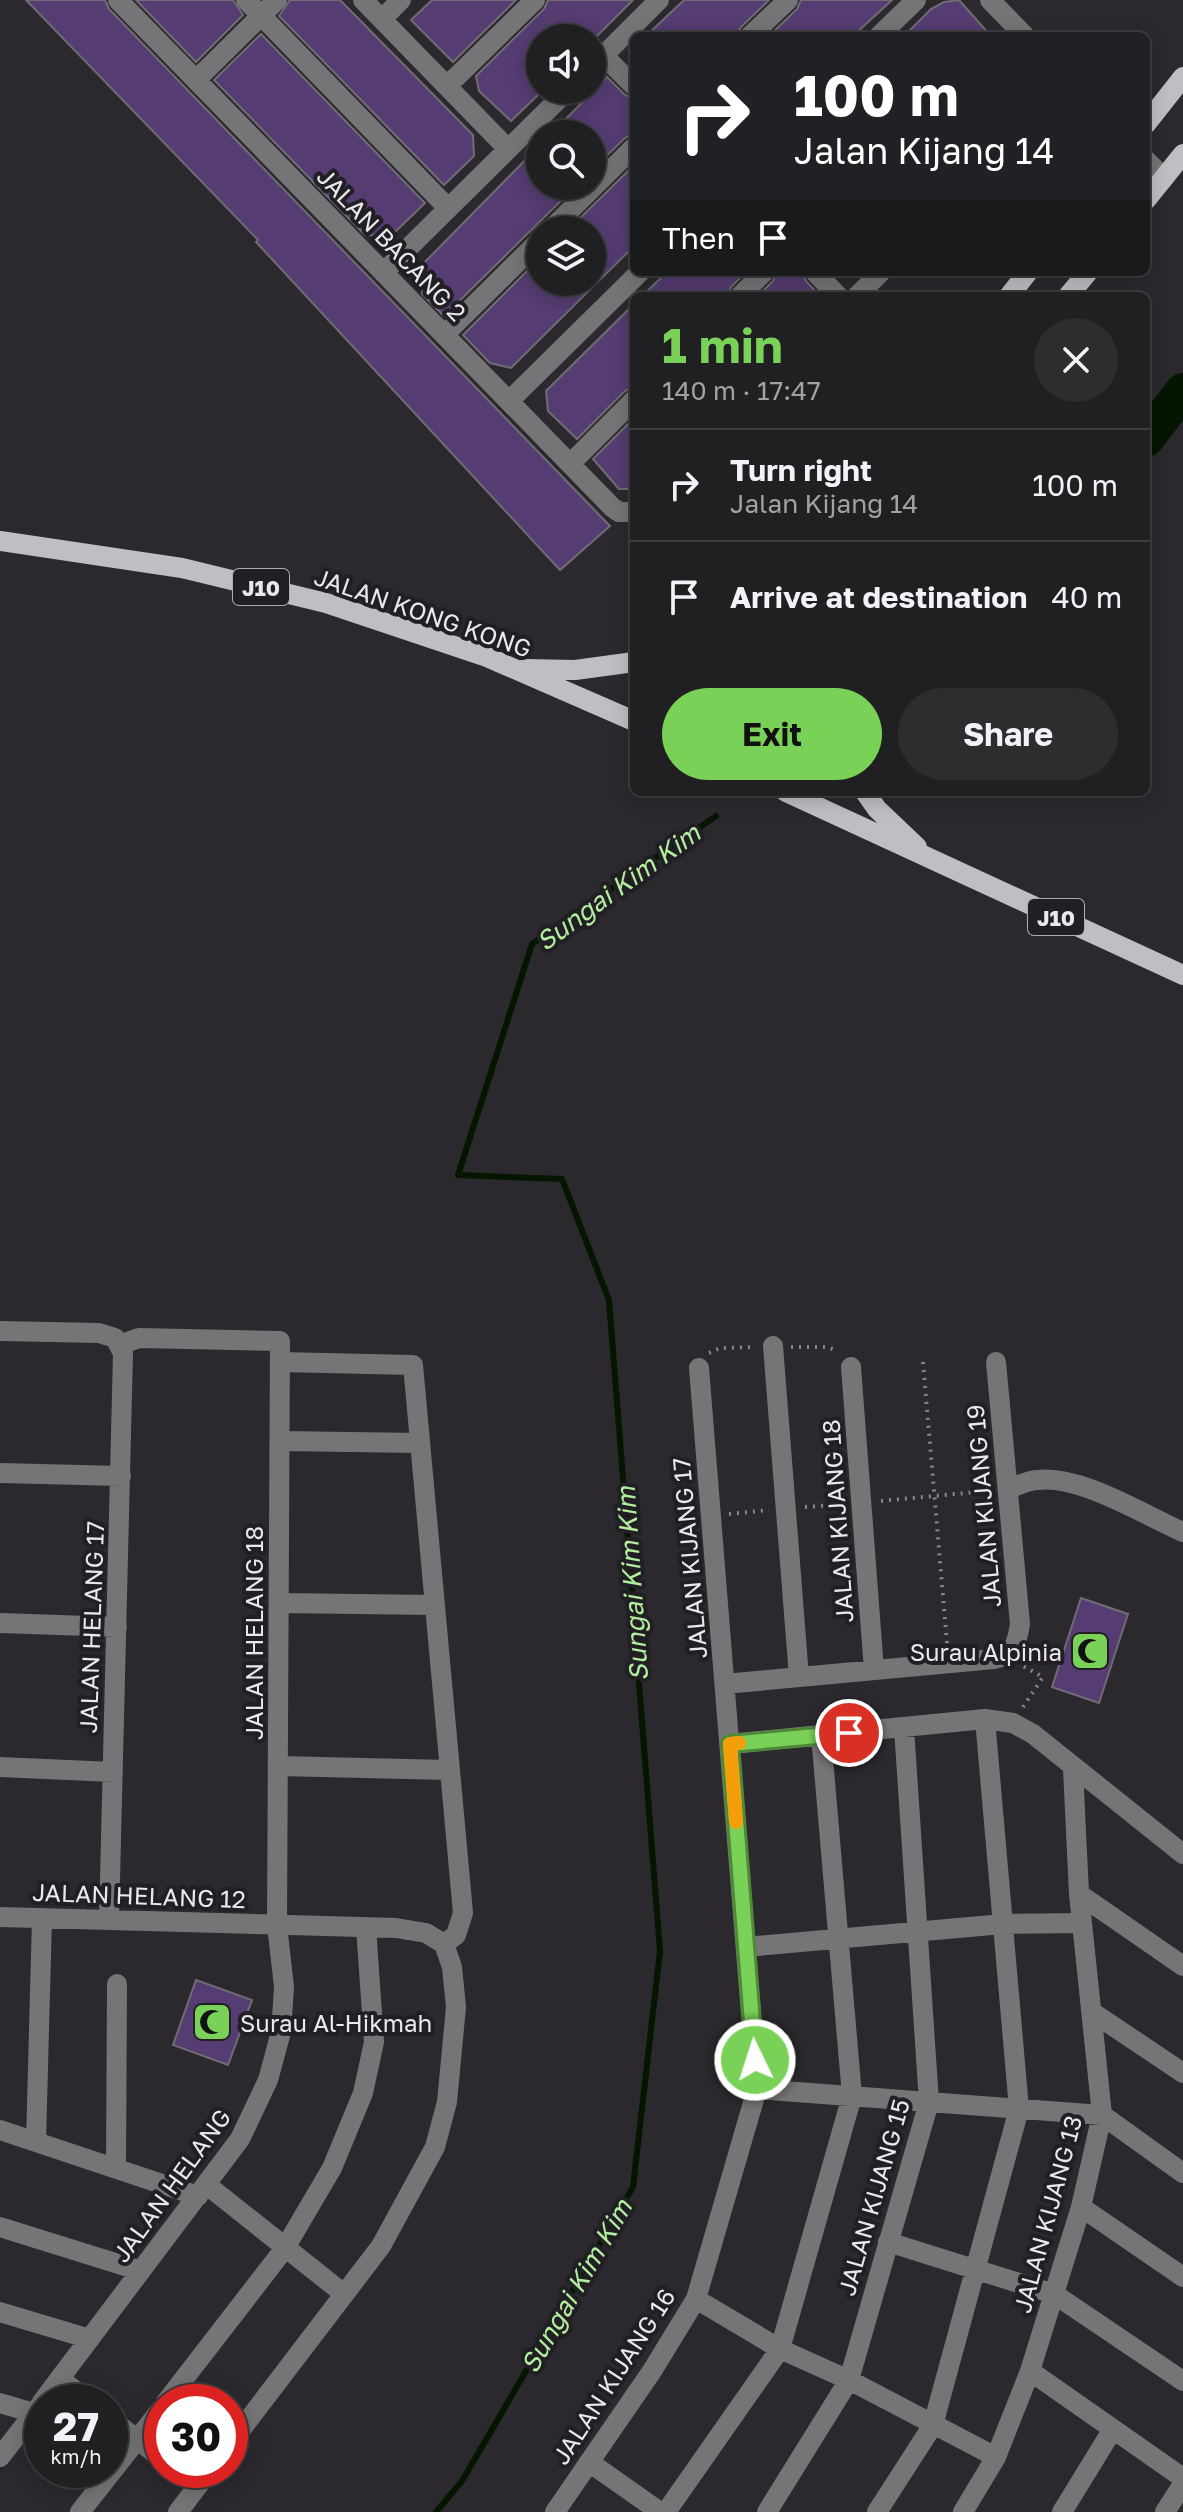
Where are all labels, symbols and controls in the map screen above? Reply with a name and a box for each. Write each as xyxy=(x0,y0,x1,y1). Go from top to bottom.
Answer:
map controls xyxy=(526,24,606,296)
button: sound xyxy=(526,24,606,104)
text: 100 m xyxy=(794,61,959,128)
icon: right xyxy=(662,64,766,168)
button: search xyxy=(526,120,606,200)
text: Jalan Kijang 14 xyxy=(794,129,1055,172)
street label: JALAN BACANG 2 xyxy=(312,161,472,327)
button: layers xyxy=(526,216,606,296)
icon: arrive xyxy=(751,216,795,260)
text: Then xyxy=(662,220,735,256)
text: 1 min xyxy=(662,316,783,374)
button: close xyxy=(1034,318,1118,402)
text: 140 m · 17:47 xyxy=(662,375,821,406)
text: Turn right xyxy=(730,452,872,488)
icon: right xyxy=(662,463,706,507)
text: 100 m xyxy=(1032,467,1118,503)
text: Jalan Kijang 14 xyxy=(730,488,918,519)
street label: JALAN KONG KONG xyxy=(311,561,535,663)
road number: J10 xyxy=(233,569,289,605)
icon: arrive xyxy=(662,575,706,619)
text: Arrive at destination xyxy=(730,579,1027,615)
text: 40 m xyxy=(1051,579,1122,615)
button: Exit xyxy=(662,688,882,780)
button: Share xyxy=(898,688,1118,780)
water label: Sungai Kim Kim xyxy=(530,817,707,957)
road number: J10 xyxy=(1028,899,1084,935)
street label: JALAN KIJANG 19 xyxy=(960,1403,1006,1609)
street label: JALAN KIJANG 18 xyxy=(815,1418,859,1624)
street label: JALAN KIJANG 17 xyxy=(666,1456,712,1660)
water label: Sungai Kim Kim xyxy=(610,1485,654,1682)
street label: JALAN HELANG 17 xyxy=(73,1520,109,1734)
street label: JALAN HELANG 18 xyxy=(239,1526,268,1740)
mosque icon: Surau Alpinia xyxy=(1069,1630,1111,1672)
place label: Surau Alpinia xyxy=(910,1637,1062,1666)
pin xyxy=(815,1699,883,1767)
icon: arrive xyxy=(827,1711,871,1755)
street label: JALAN HELANG 12 xyxy=(32,1877,246,1913)
mosque icon: Surau Al-Hikmah xyxy=(191,2001,233,2043)
place label: Surau Al-Hikmah xyxy=(240,2008,432,2037)
position arrow xyxy=(713,2018,797,2102)
street label: JALAN KIJANG 15 xyxy=(831,2095,915,2299)
street label: JALAN HELANG xyxy=(106,2103,236,2267)
street label: JALAN KIJANG 13 xyxy=(1007,2112,1087,2316)
water label: Sungai Kim Kim xyxy=(514,2193,639,2378)
street label: JALAN KIJANG 16 xyxy=(545,2283,681,2469)
speed limit sign: 30 xyxy=(144,2384,248,2488)
text: 27 xyxy=(53,2402,99,2450)
text: km/h xyxy=(51,2444,101,2468)

